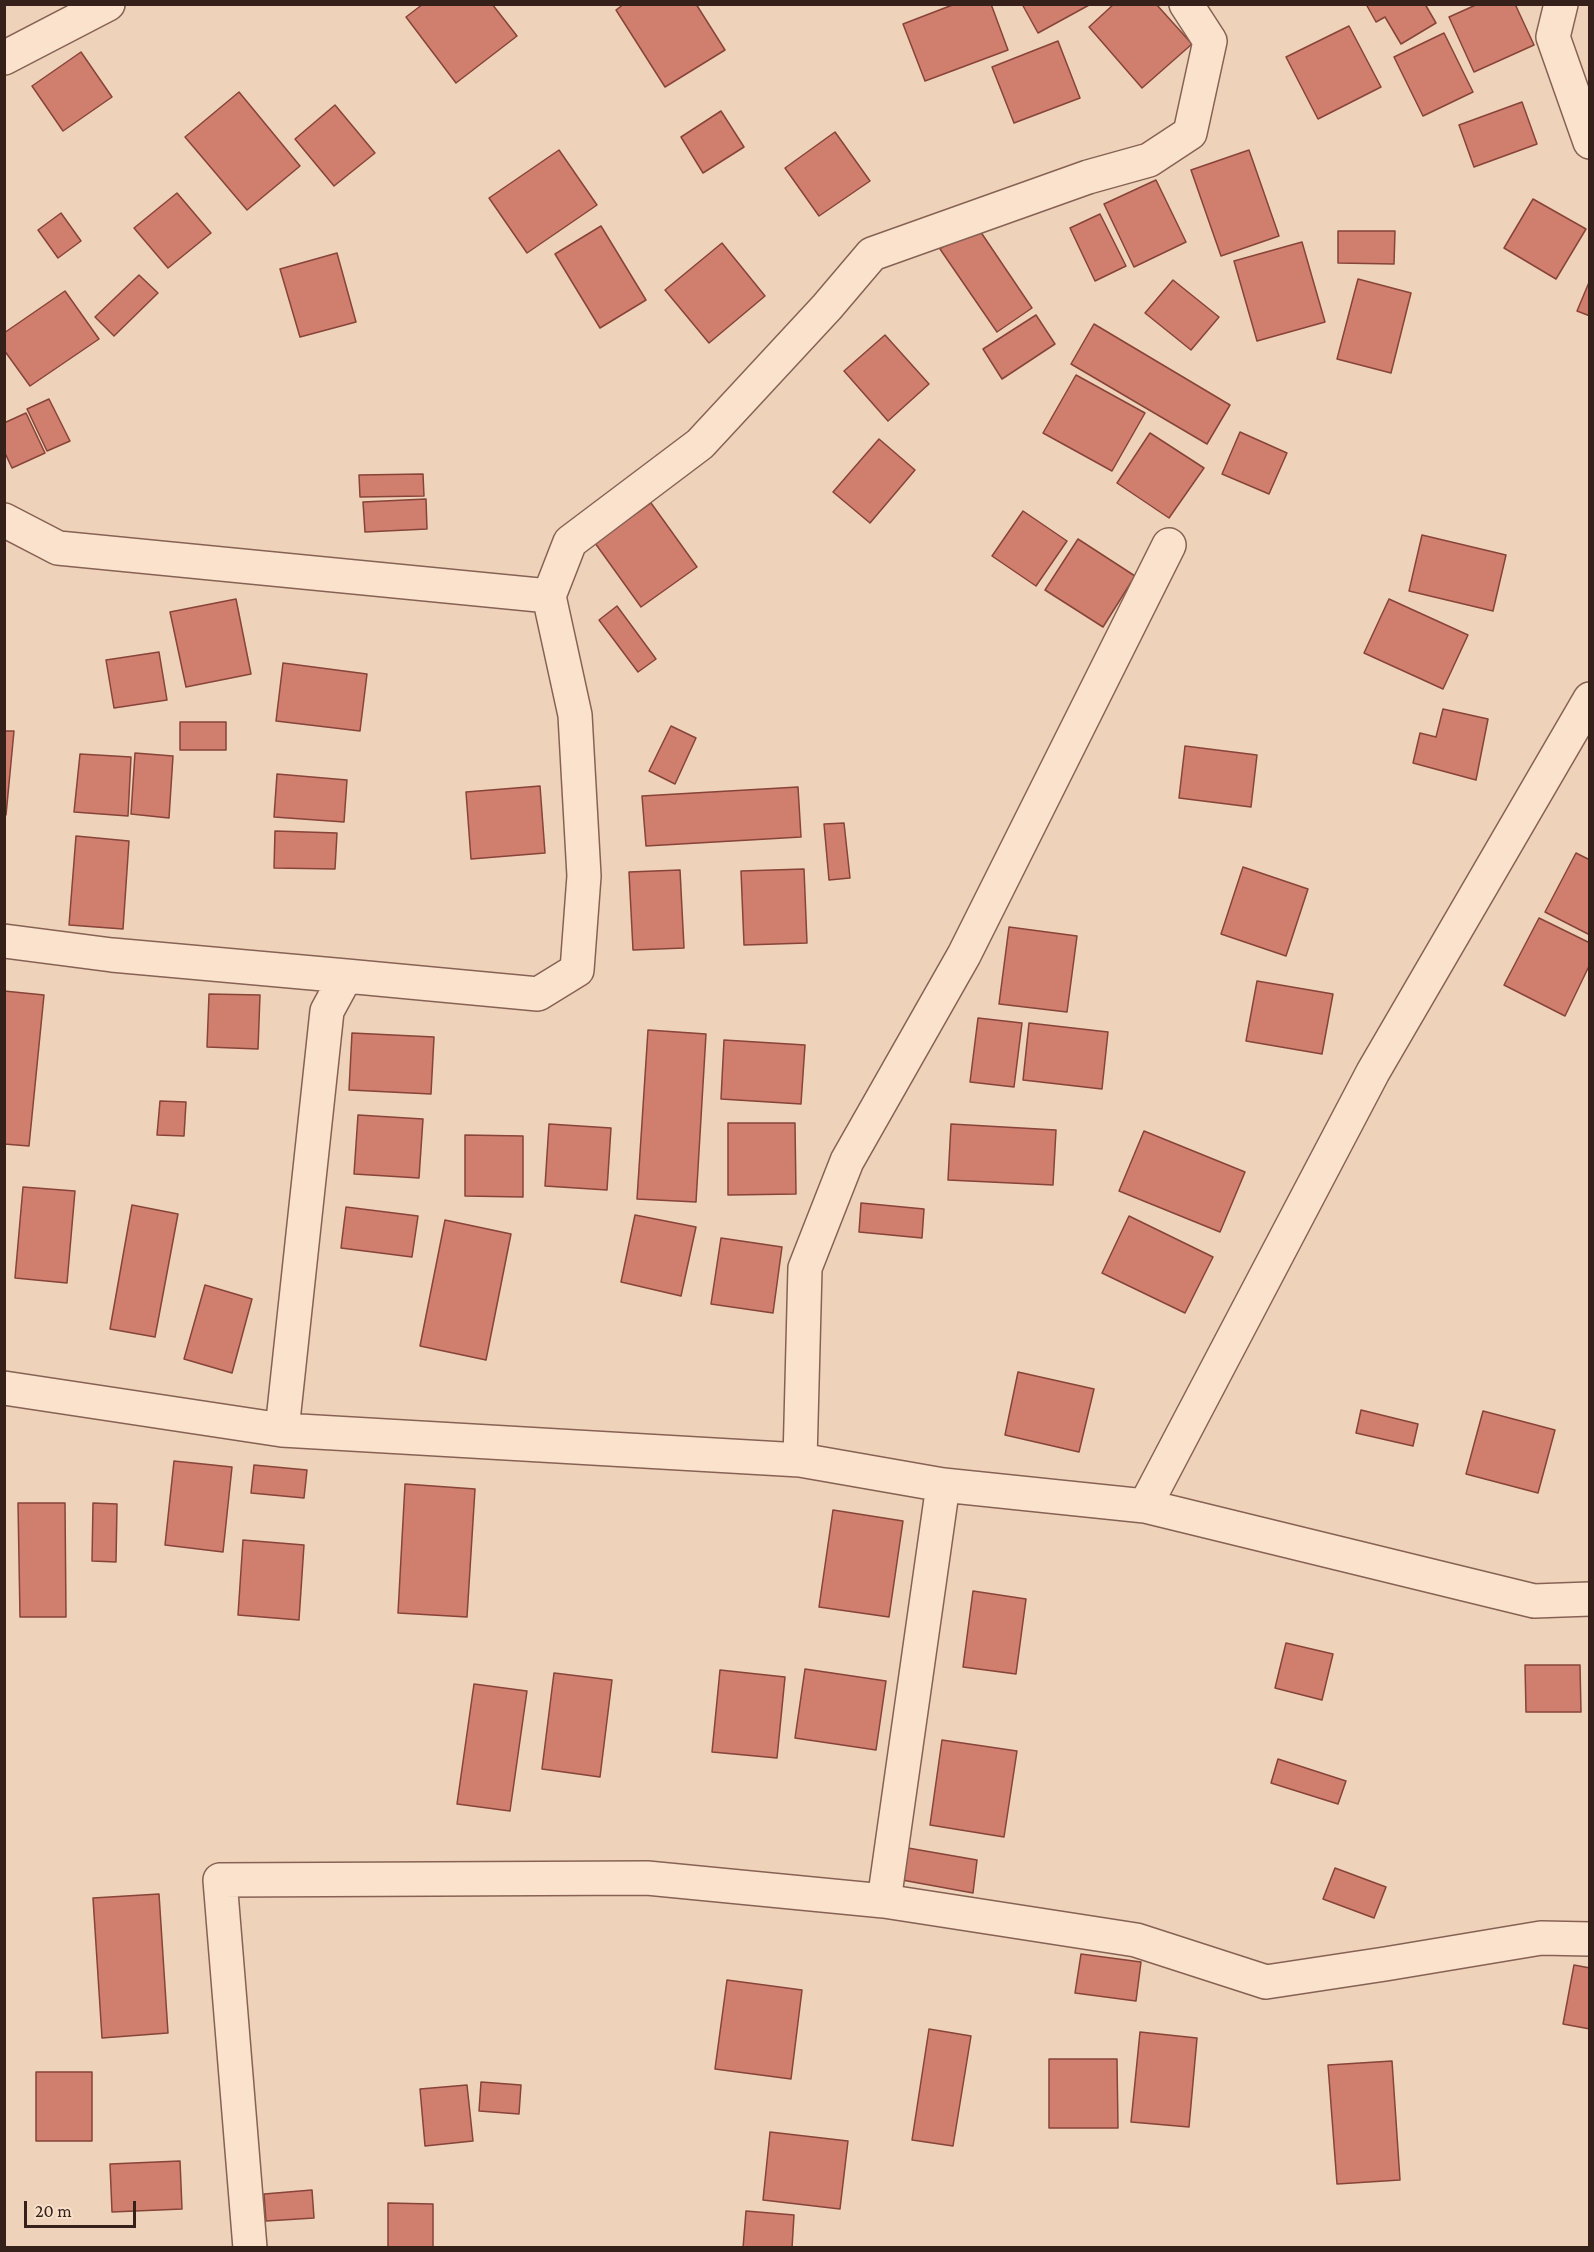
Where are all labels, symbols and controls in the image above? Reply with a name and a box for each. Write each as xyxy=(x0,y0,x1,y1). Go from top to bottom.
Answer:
scale bar xyxy=(27,2189,140,2227)
text: 20 m xyxy=(35,2201,72,2221)

